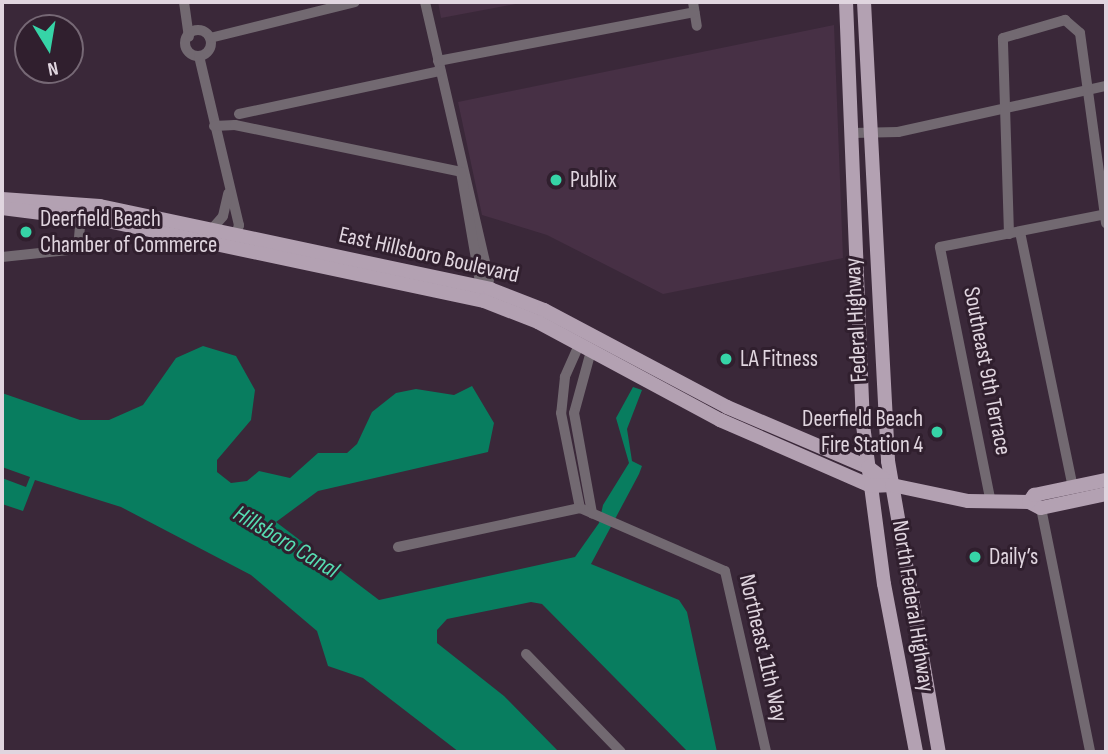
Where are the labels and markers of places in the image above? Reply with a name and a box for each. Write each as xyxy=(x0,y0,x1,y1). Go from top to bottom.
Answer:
place label: Publix xyxy=(570,166,617,194)
marker: Publix xyxy=(548,172,564,188)
place label: Deerfield Beach Chamber of Commerce xyxy=(40,205,217,259)
marker: Deerfield Beach Chamber of Commerce xyxy=(18,224,34,240)
place label: LA Fitness xyxy=(740,345,818,373)
marker: LA Fitness xyxy=(718,351,734,367)
place label: Deerfield Beach Fire Station 4 xyxy=(802,405,923,459)
marker: Deerfield Beach Fire Station 4 xyxy=(929,424,945,440)
place label: Daily’s xyxy=(989,543,1038,571)
marker: Daily’s xyxy=(967,549,983,565)

